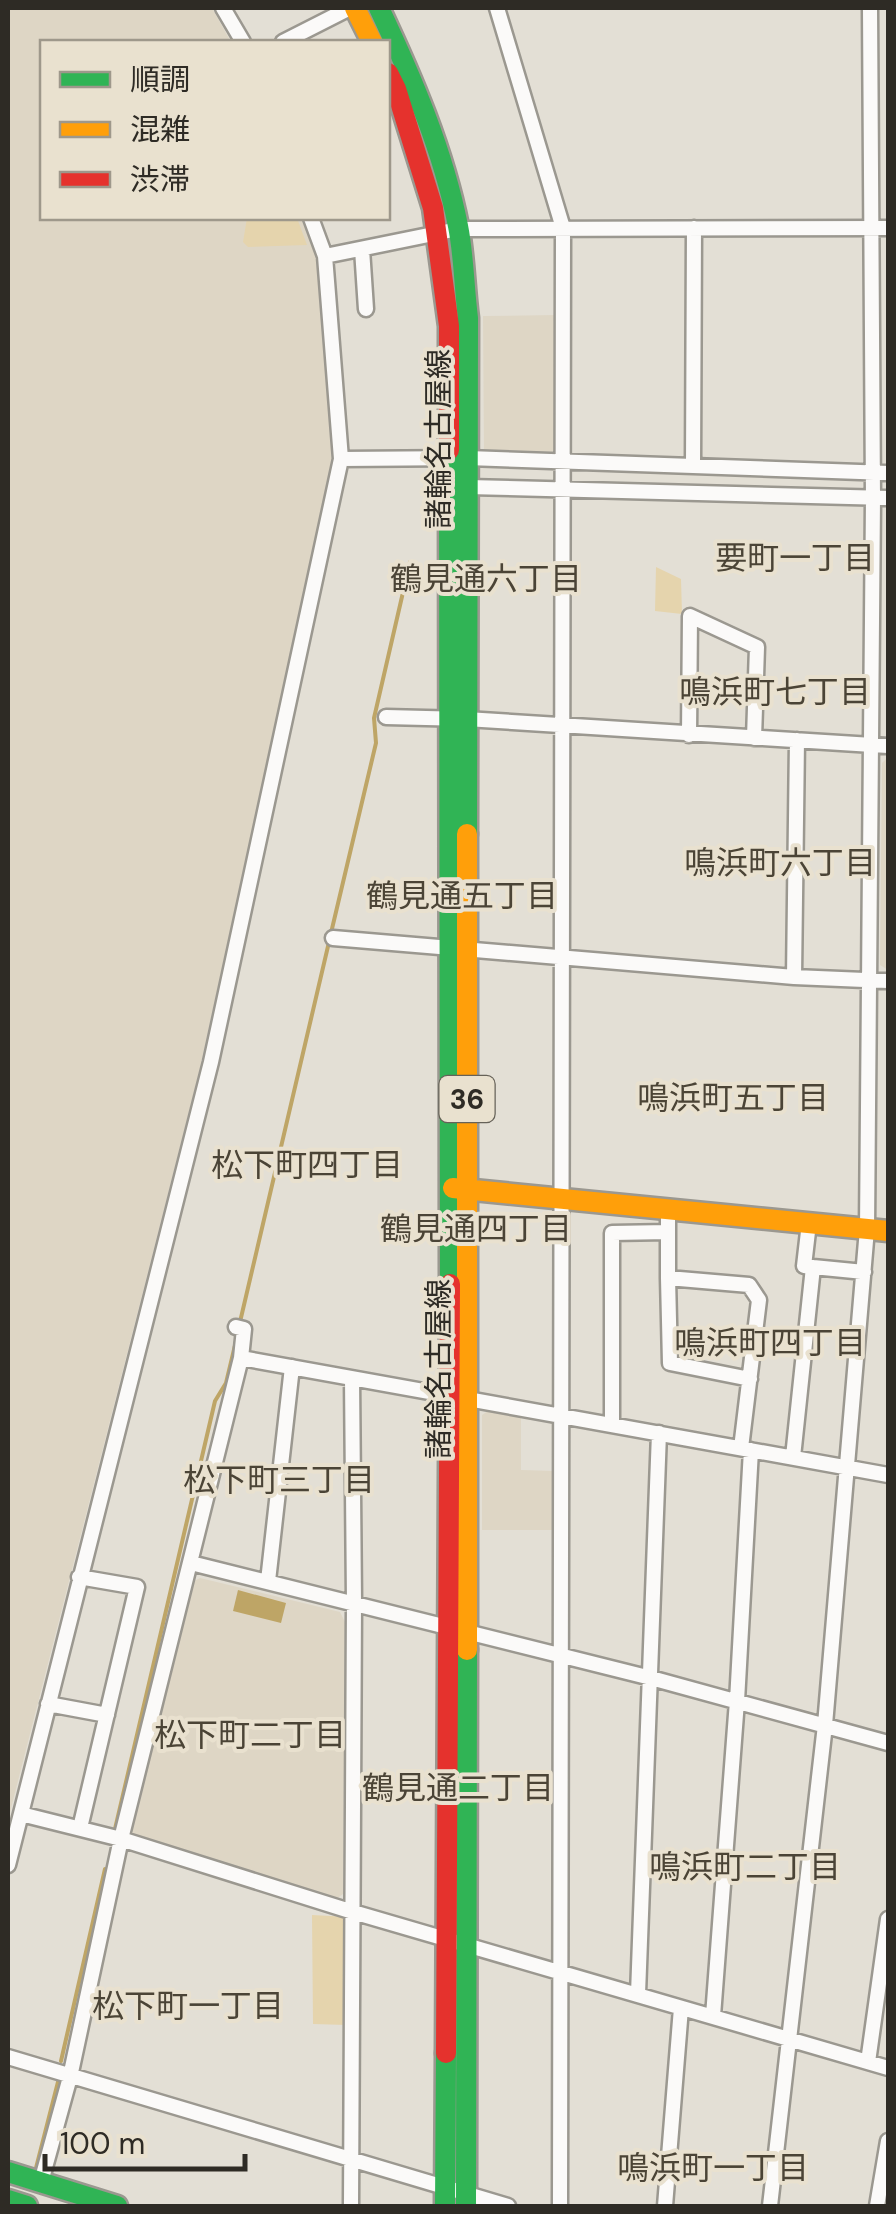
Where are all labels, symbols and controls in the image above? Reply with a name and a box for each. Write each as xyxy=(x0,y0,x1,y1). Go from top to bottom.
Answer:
legend xyxy=(40,40,390,220)
text: 順調 xyxy=(130,60,190,99)
text: 混雑 xyxy=(130,110,190,149)
text: 渋滞 xyxy=(130,160,190,199)
street label: 諸輪名古屋線 xyxy=(419,349,458,529)
district label: 要町一丁目 xyxy=(715,537,875,579)
district label: 鶴見通六丁目 xyxy=(390,558,582,600)
district label: 鳴浜町七丁目 xyxy=(679,671,871,713)
district label: 鳴浜町六丁目 xyxy=(684,842,876,884)
district label: 鶴見通五丁目 xyxy=(366,875,558,917)
road number: 36 xyxy=(440,1076,494,1122)
district label: 鳴浜町五丁目 xyxy=(637,1077,829,1119)
district label: 松下町四丁目 xyxy=(211,1144,403,1186)
district label: 鶴見通四丁目 xyxy=(380,1208,572,1250)
street label: 諸輪名古屋線 xyxy=(419,1279,458,1459)
district label: 鳴浜町四丁目 xyxy=(674,1322,866,1364)
district label: 松下町三丁目 xyxy=(183,1459,375,1501)
district label: 松下町二丁目 xyxy=(154,1714,346,1756)
district label: 鶴見通二丁目 xyxy=(362,1767,554,1809)
district label: 鳴浜町二丁目 xyxy=(649,1846,841,1888)
district label: 松下町一丁目 xyxy=(92,1985,284,2027)
scale bar xyxy=(45,2109,245,2171)
text: 100 m xyxy=(60,2124,145,2163)
district label: 鳴浜町一丁目 xyxy=(617,2147,809,2189)

